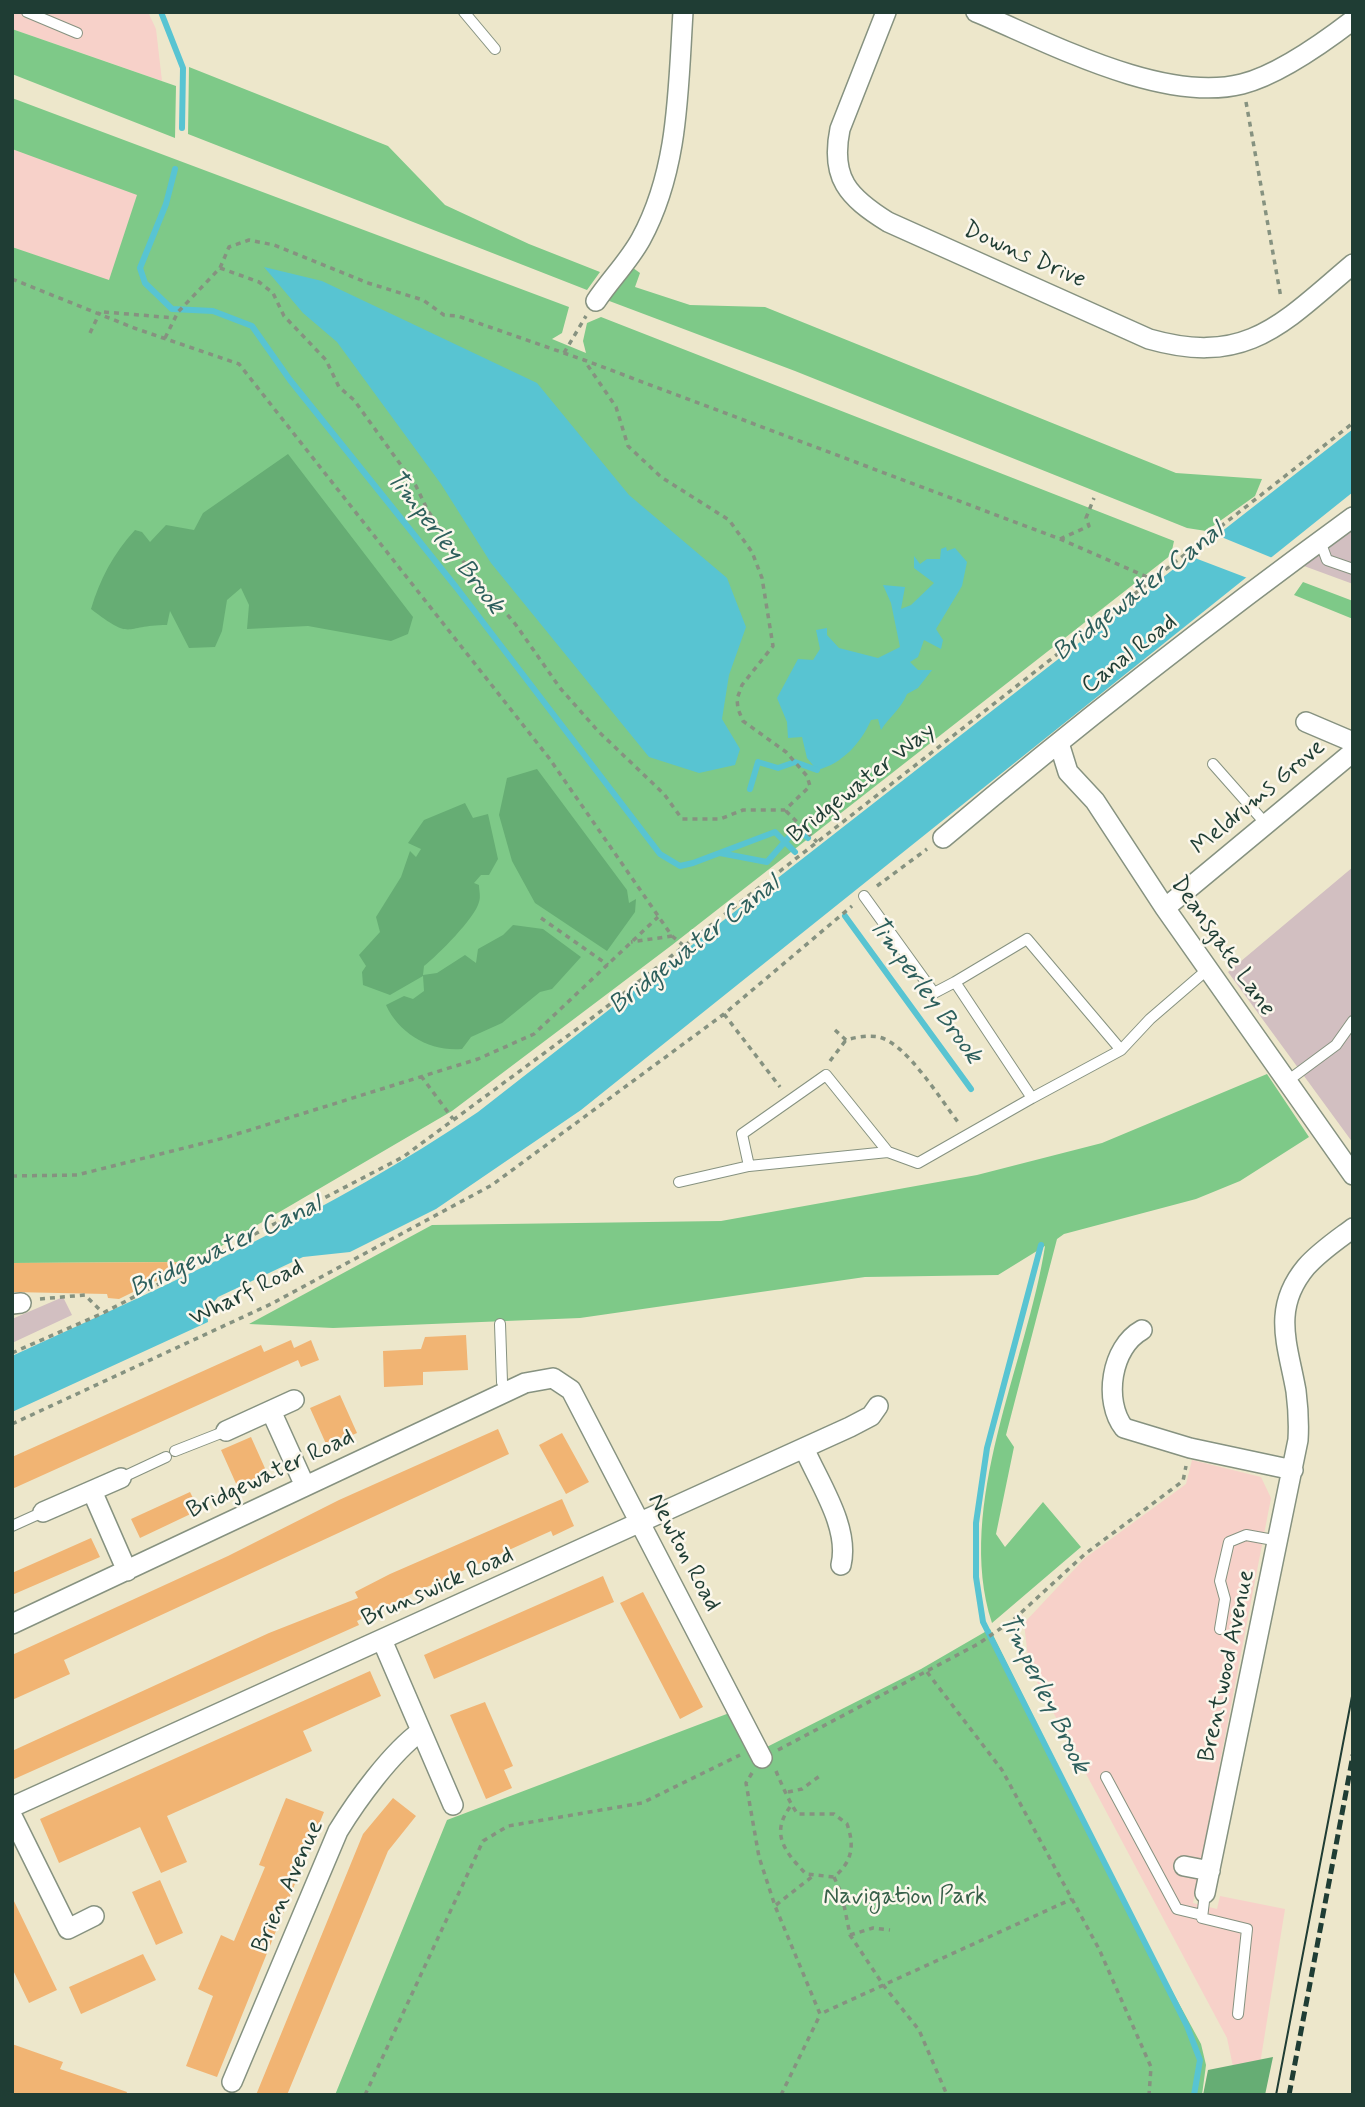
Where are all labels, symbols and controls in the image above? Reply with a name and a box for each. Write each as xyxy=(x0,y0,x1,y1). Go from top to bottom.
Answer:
street label: Downs Drive xyxy=(958,216,1090,296)
water label: Timperley Brook xyxy=(378,465,510,621)
water label: Bridgewater Canal xyxy=(1048,517,1230,669)
street label: Canal Road xyxy=(1077,609,1183,701)
street label: Bridgewater Way xyxy=(782,717,942,851)
street label: Meldrums Grove xyxy=(1186,734,1332,862)
water label: Bridgewater Canal xyxy=(604,870,786,1022)
street label: Deansgate Lane xyxy=(1163,871,1281,1023)
water label: Timperley Brook xyxy=(860,911,988,1071)
water label: Bridgewater Canal xyxy=(125,1190,327,1306)
street label: Wharf Road xyxy=(185,1254,309,1334)
street label: Bridgewater Road xyxy=(183,1424,359,1526)
street label: Newton Road xyxy=(640,1489,726,1617)
street label: Brunswick Road xyxy=(358,1542,518,1634)
street label: Brentwood Avenue xyxy=(1194,1567,1262,1765)
water label: Timperley Brook xyxy=(991,1609,1095,1779)
street label: Brien Avenue xyxy=(247,1816,331,1958)
park label: Navigation Park xyxy=(823,1884,987,1912)

